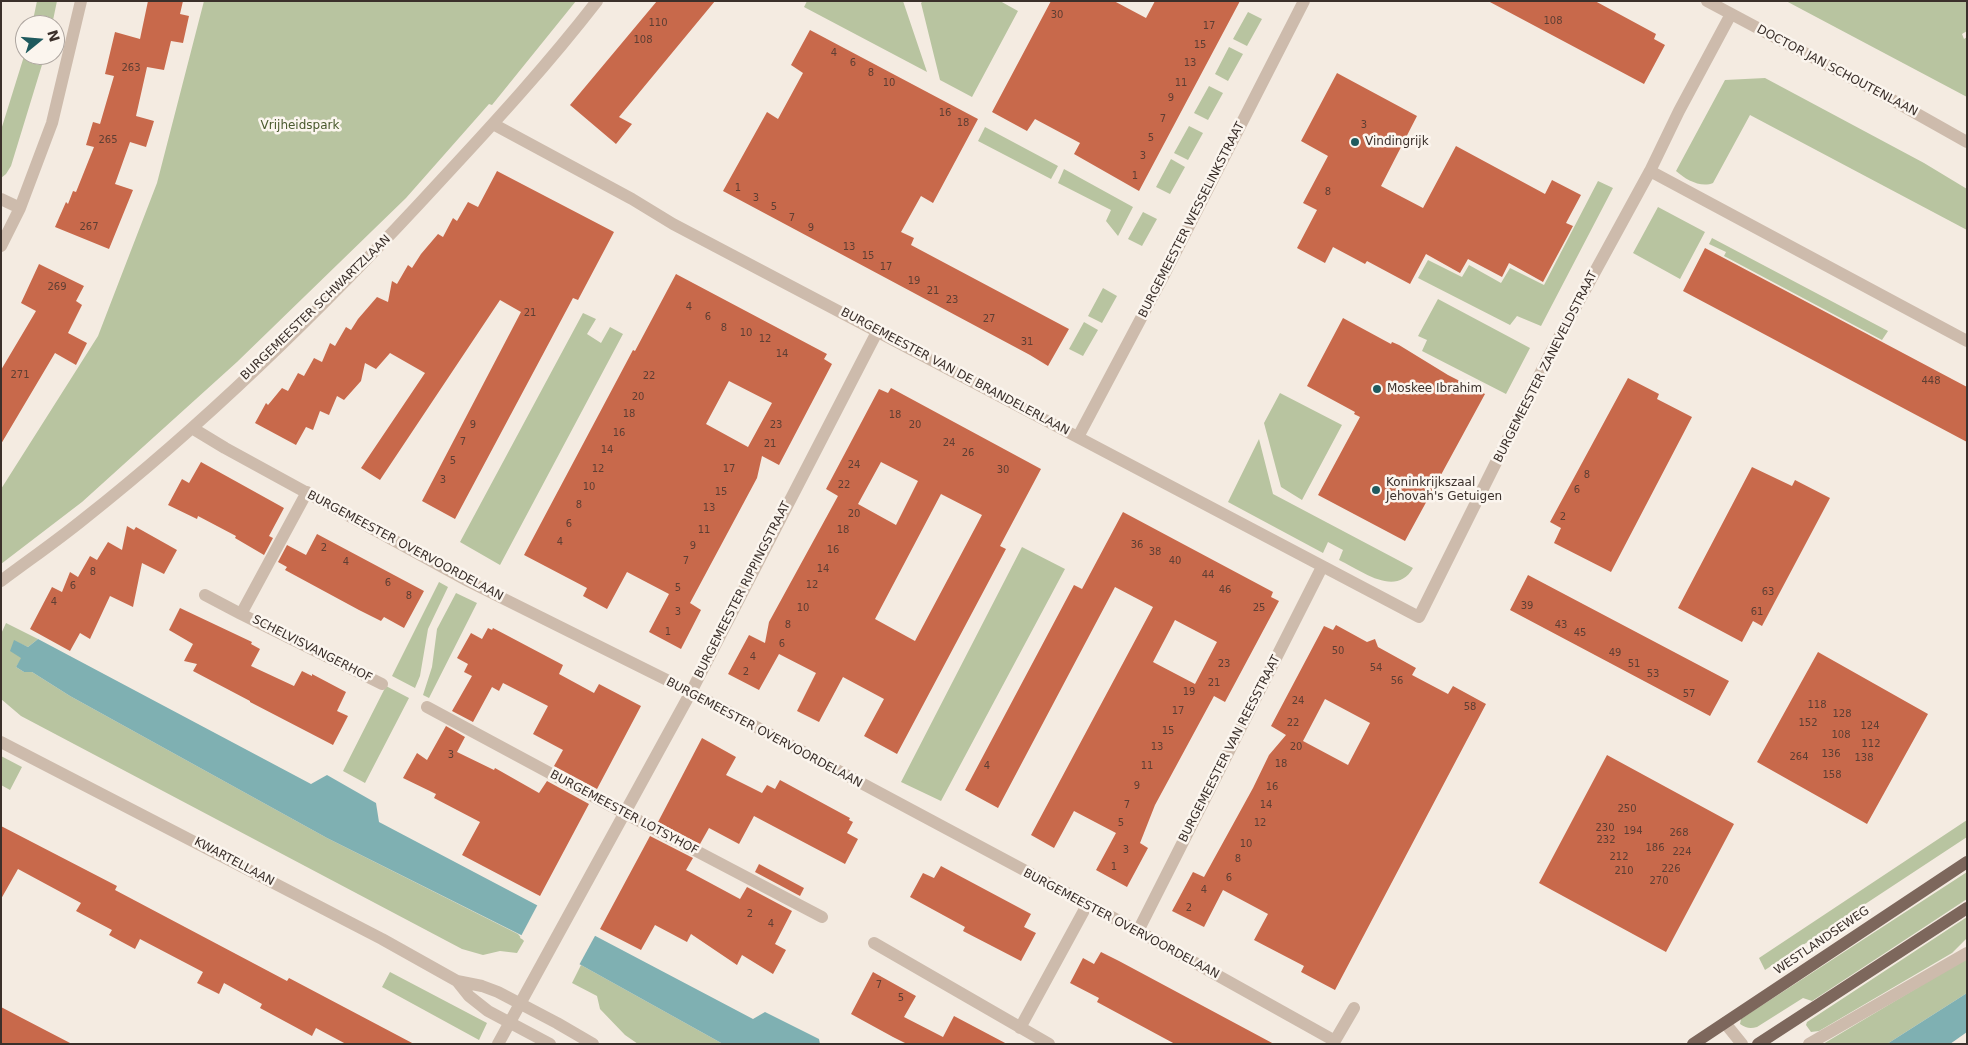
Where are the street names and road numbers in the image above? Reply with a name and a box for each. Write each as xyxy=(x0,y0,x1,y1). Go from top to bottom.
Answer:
street label: DOCTOR JAN SCHOUTENLAAN xyxy=(1754,22,1920,120)
street label: BURGEMEESTER WESSELINKSTRAAT xyxy=(1136,120,1248,320)
street label: BURGEMEESTER SCHWARTZLAAN xyxy=(238,232,394,384)
street label: BURGEMEESTER ZANEVELDSTRAAT xyxy=(1491,269,1601,465)
street label: BURGEMEESTER VAN DE BRANDELERLAAN xyxy=(838,305,1072,439)
street label: BURGEMEESTER OVERVOORDELAAN xyxy=(305,488,505,604)
street label: BURGEMEESTER RIPPINGSTRAAT xyxy=(692,499,794,681)
street label: SCHELVISVANGERHOF xyxy=(250,612,374,686)
street label: BURGEMEESTER VAN REESSTRAAT xyxy=(1176,653,1284,845)
street label: BURGEMEESTER OVERVOORDELAAN xyxy=(664,675,864,791)
street label: BURGEMEESTER LOTSYHOF xyxy=(547,768,701,858)
street label: KWARTELLAAN xyxy=(192,835,276,889)
street label: BURGEMEESTER OVERVOORDELAAN xyxy=(1021,866,1221,982)
street label: WESTLANDSEWEG xyxy=(1772,904,1872,978)

